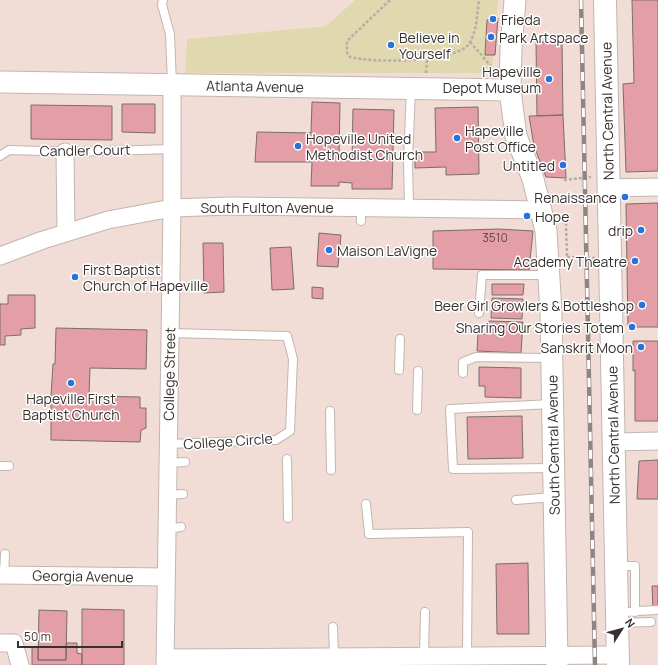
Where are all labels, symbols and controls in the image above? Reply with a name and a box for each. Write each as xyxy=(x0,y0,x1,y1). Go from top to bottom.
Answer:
place label: Frieda xyxy=(501,10,541,29)
marker: Frieda xyxy=(488,14,498,24)
place label: Believe in Yourself xyxy=(399,28,460,63)
place label: Park Artspace xyxy=(499,28,588,47)
marker: Park Artspace xyxy=(486,32,496,42)
marker: Believe in Yourself xyxy=(386,40,396,50)
street label: North Central Avenue xyxy=(596,42,618,180)
place label: Hapeville Depot Museum xyxy=(443,62,541,97)
marker: Hapeville Depot Museum xyxy=(544,74,554,84)
street label: Atlanta Avenue xyxy=(206,76,304,96)
place label: Hapeville Post Office xyxy=(465,121,536,156)
place label: Hopeville United Methodist Church xyxy=(306,129,423,164)
marker: Hapeville Post Office xyxy=(452,133,462,143)
street label: Candler Court xyxy=(39,140,131,160)
marker: Hopeville United Methodist Church xyxy=(293,141,303,151)
place label: Untitled xyxy=(503,156,555,175)
marker: Untitled xyxy=(558,160,568,170)
place label: Renaissance xyxy=(534,188,617,207)
marker: Renaissance xyxy=(620,192,630,202)
street label: South Fulton Avenue xyxy=(200,198,334,217)
place label: Hope xyxy=(535,207,569,226)
marker: Hope xyxy=(522,211,532,221)
place label: drip xyxy=(608,221,633,240)
marker: drip xyxy=(636,225,646,235)
house number: 3510 xyxy=(482,229,508,246)
place label: Maison LaVigne xyxy=(337,241,437,260)
marker: Maison LaVigne xyxy=(324,245,334,255)
place label: Academy Theatre xyxy=(513,252,627,271)
marker: Academy Theatre xyxy=(630,256,640,266)
place label: First Baptist Church of Hapeville xyxy=(83,260,208,295)
marker: First Baptist Church of Hapeville xyxy=(70,272,80,282)
place label: Beer Girl Growlers & Bottleshop xyxy=(434,296,634,315)
marker: Beer Girl Growlers & Bottleshop xyxy=(637,300,647,310)
place label: Sharing Our Stories Totem xyxy=(456,318,624,337)
marker: Sharing Our Stories Totem xyxy=(627,322,637,332)
street label: College Street xyxy=(159,327,179,421)
place label: Sanskrit Moon xyxy=(541,338,633,357)
marker: Sanskrit Moon xyxy=(636,342,646,352)
street label: North Central Avenue xyxy=(602,366,624,504)
street label: South Central Avenue xyxy=(542,375,564,515)
marker: Hapeville First Baptist Church xyxy=(66,378,76,388)
place label: Hapeville First Baptist Church xyxy=(23,389,119,424)
street label: College Circle xyxy=(183,428,273,454)
street label: Georgia Avenue xyxy=(32,566,134,586)
north arrow xyxy=(602,609,642,649)
text: N xyxy=(622,615,639,631)
scale bar xyxy=(18,623,122,649)
text: 50 m xyxy=(24,628,51,645)

